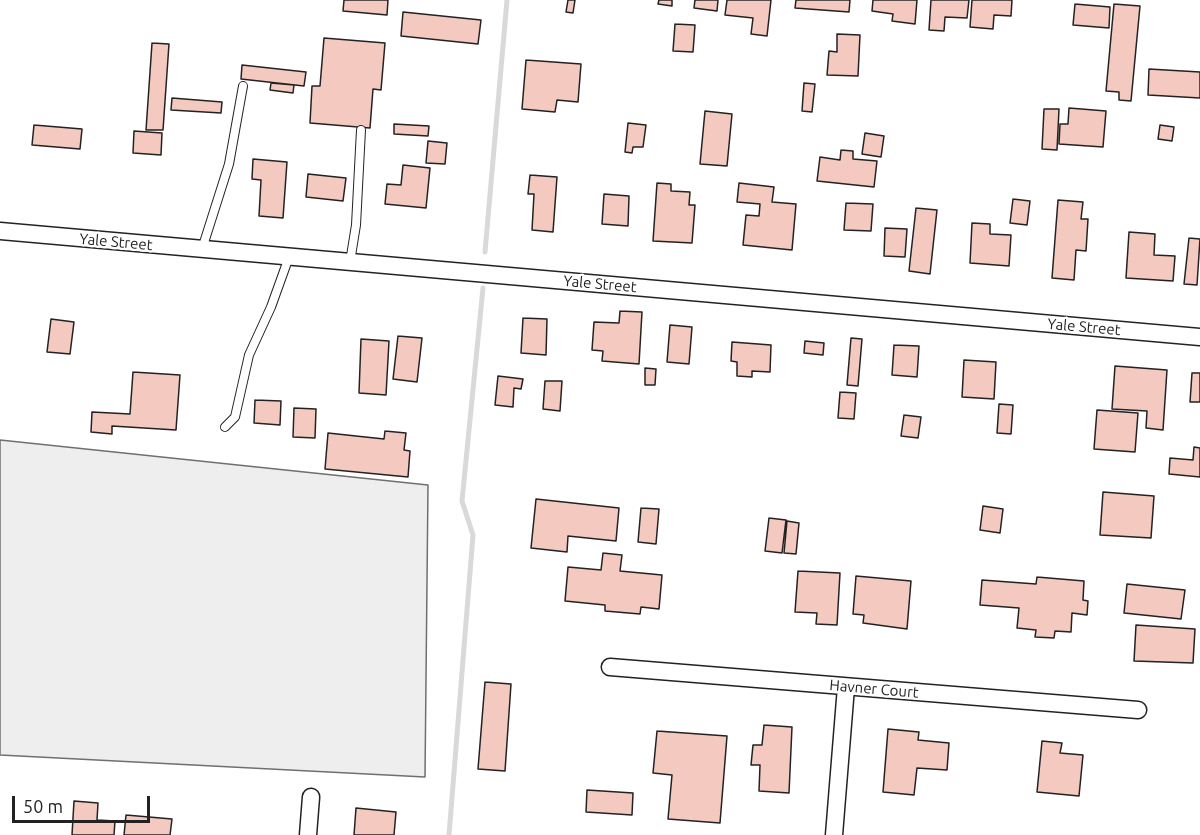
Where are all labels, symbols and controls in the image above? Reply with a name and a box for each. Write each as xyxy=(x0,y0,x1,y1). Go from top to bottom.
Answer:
street label: Yale Street xyxy=(79,230,153,254)
street label: Yale Street xyxy=(563,272,637,296)
street label: Yale Street xyxy=(1047,315,1121,339)
street label: Havner Court xyxy=(829,676,919,702)
scale bar xyxy=(15,784,153,822)
text: 50 m xyxy=(23,796,63,816)

